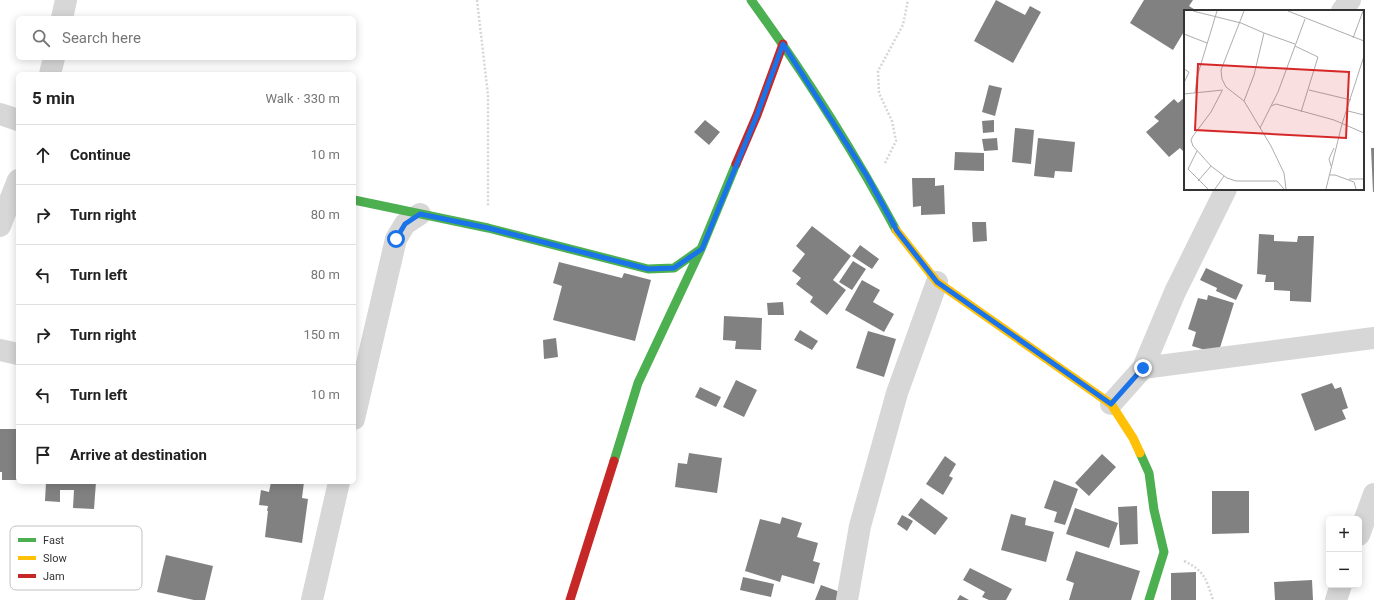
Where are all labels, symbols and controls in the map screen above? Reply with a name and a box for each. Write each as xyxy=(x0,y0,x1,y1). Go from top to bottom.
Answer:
inset map xyxy=(1184,10,1364,190)
search box xyxy=(16,16,356,60)
icon: search xyxy=(30,27,52,49)
text: Search here xyxy=(62,29,141,47)
text: 5 min xyxy=(32,88,75,108)
text: Walk · 330 m xyxy=(265,91,340,106)
icon: ahead xyxy=(32,144,54,166)
text: Continue xyxy=(70,146,131,164)
text: 10 m xyxy=(311,147,340,162)
icon: right xyxy=(32,204,54,226)
text: Turn right xyxy=(70,206,136,224)
text: 80 m xyxy=(311,207,340,222)
route start xyxy=(387,230,405,248)
icon: left xyxy=(32,264,54,286)
text: Turn left xyxy=(70,266,127,284)
text: 80 m xyxy=(311,267,340,282)
icon: right xyxy=(32,324,54,346)
text: Turn right xyxy=(70,326,136,344)
text: 150 m xyxy=(303,327,340,342)
route end xyxy=(1134,359,1152,377)
icon: left xyxy=(32,384,54,406)
text: Turn left xyxy=(70,386,127,404)
text: 10 m xyxy=(311,387,340,402)
icon: arrive xyxy=(32,444,54,466)
text: Arrive at destination xyxy=(70,446,207,464)
map controls xyxy=(1326,516,1362,588)
button: + xyxy=(1326,516,1362,552)
legend xyxy=(10,526,142,590)
text: Fast xyxy=(43,534,65,547)
text: Slow xyxy=(43,552,67,565)
button: − xyxy=(1326,552,1362,588)
text: Jam xyxy=(43,570,65,583)

